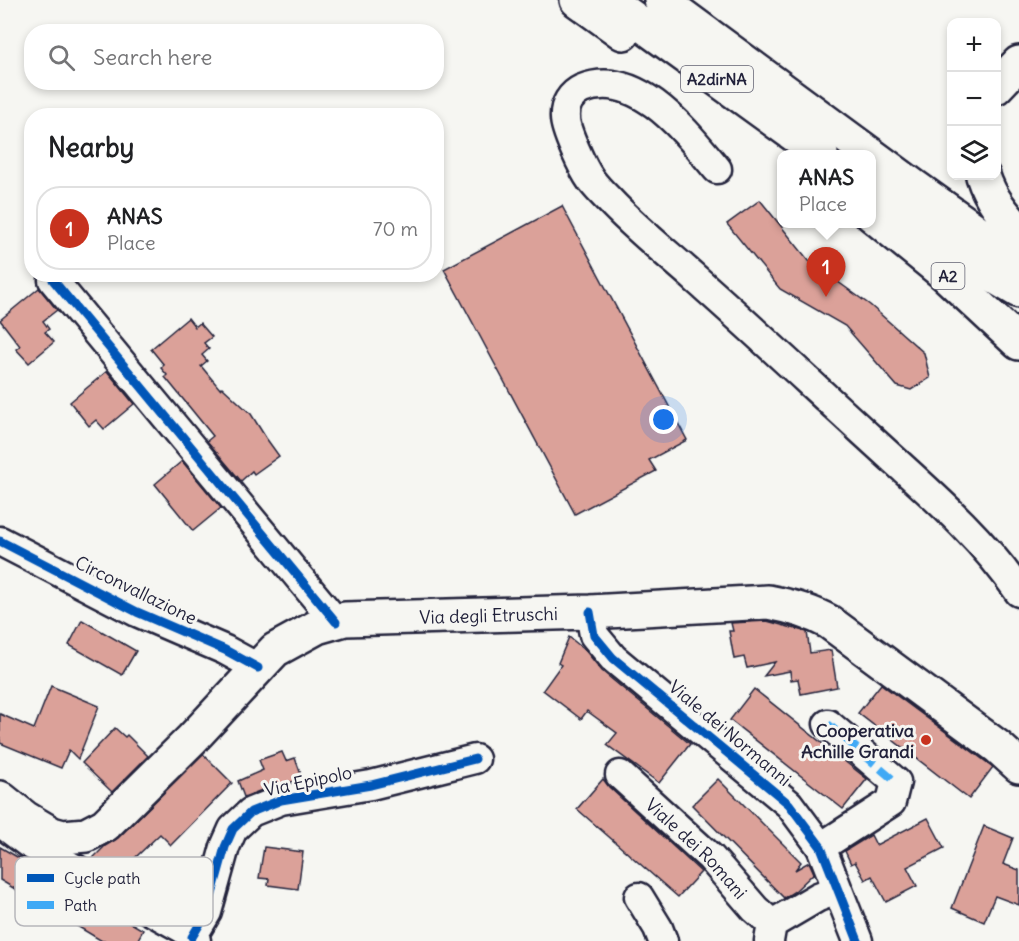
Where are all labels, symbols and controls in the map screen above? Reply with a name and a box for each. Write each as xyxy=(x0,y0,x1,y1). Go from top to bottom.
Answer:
map controls xyxy=(947,18,1001,180)
button: + xyxy=(947,18,1001,72)
search box xyxy=(24,24,444,90)
icon: search xyxy=(45,41,78,74)
text: Search here xyxy=(93,43,212,71)
road number: A2dirNA xyxy=(681,66,753,92)
button: − xyxy=(947,72,1001,126)
button: layers xyxy=(947,126,1001,180)
text: Nearby xyxy=(48,131,134,164)
popup xyxy=(777,150,876,228)
text: ANAS xyxy=(799,163,854,191)
text: Place xyxy=(799,191,847,216)
text: ANAS xyxy=(107,202,163,230)
text: 1 xyxy=(66,216,73,241)
text: 70 m xyxy=(373,216,418,241)
text: Place xyxy=(107,230,155,255)
pin: 1 xyxy=(806,248,846,297)
road number: A2 xyxy=(932,263,964,289)
your location xyxy=(649,405,678,434)
street label: Circonvallazione xyxy=(71,551,201,629)
street label: Via degli Etruschi xyxy=(419,601,558,628)
street label: Viale dei Normanni xyxy=(664,675,796,791)
place label: Cooperativa Achille Grandi xyxy=(801,719,914,763)
marker: Cooperativa Achille Grandi xyxy=(919,733,933,747)
street label: Via Epipolo xyxy=(262,760,354,802)
street label: Viale dei Romani xyxy=(641,793,752,903)
legend xyxy=(15,857,213,926)
text: Cycle path xyxy=(64,868,140,888)
text: Path xyxy=(64,895,97,915)

